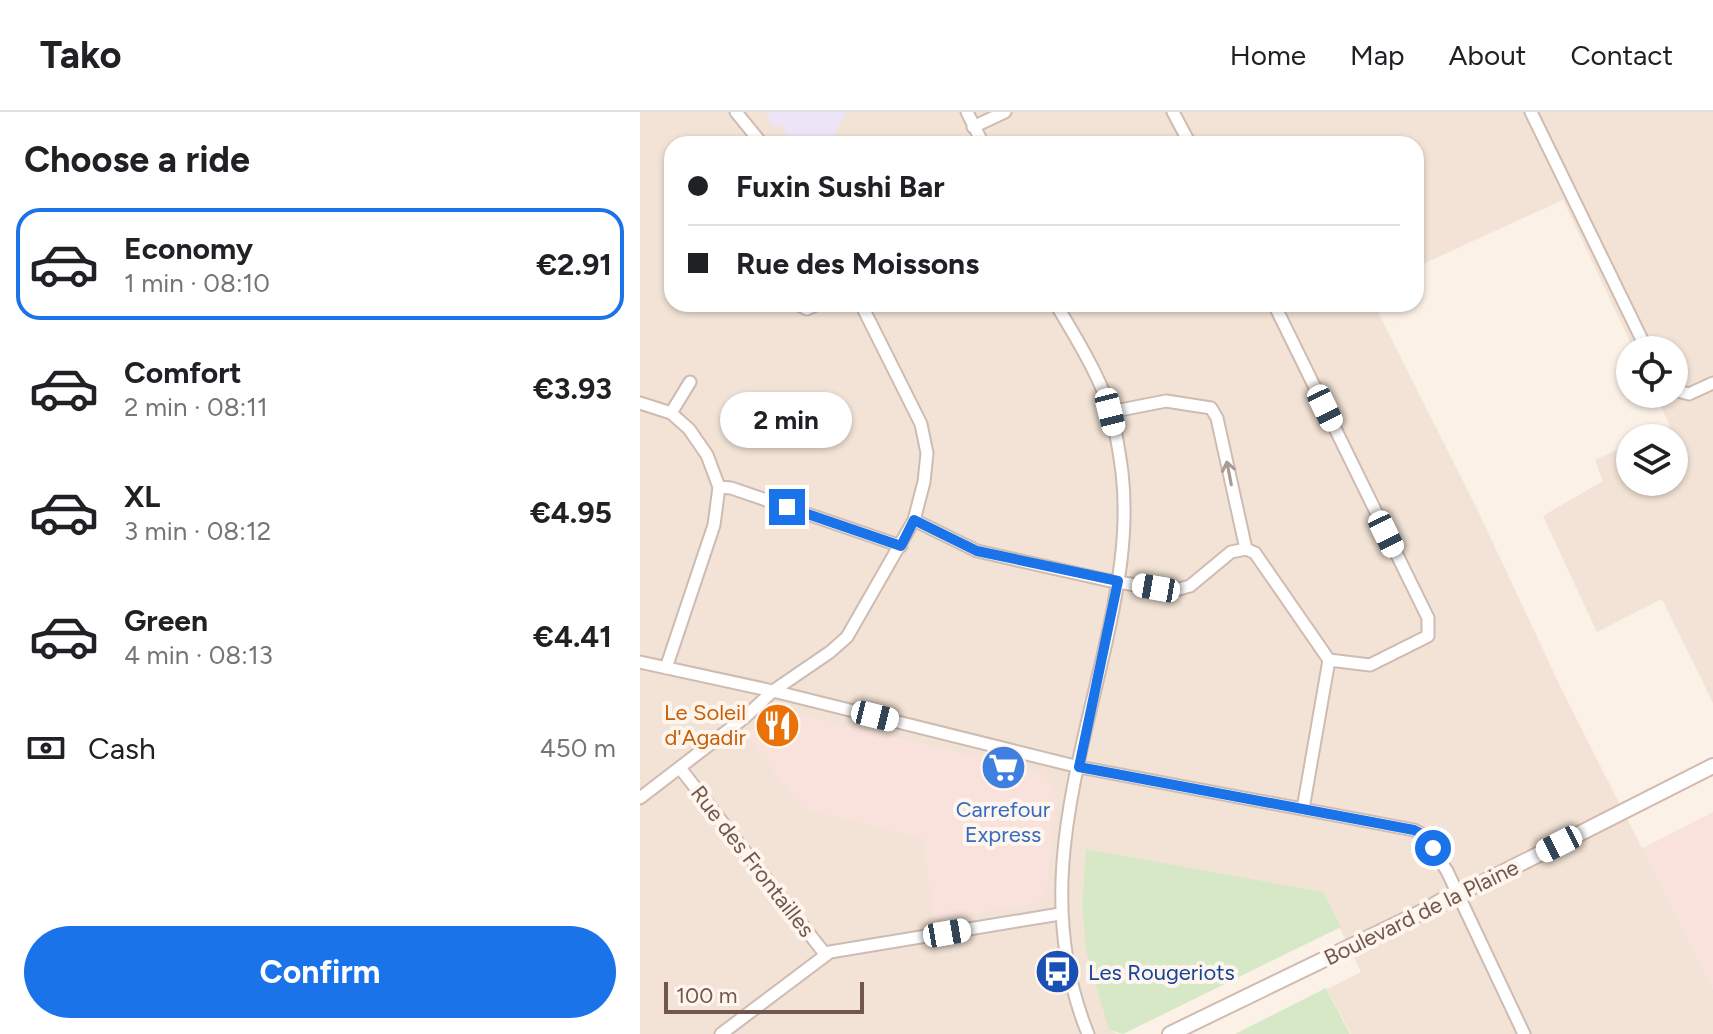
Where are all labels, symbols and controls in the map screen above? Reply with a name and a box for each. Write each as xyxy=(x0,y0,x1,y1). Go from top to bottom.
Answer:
text: Tako xyxy=(40,32,121,78)
text: Home xyxy=(1230,38,1306,72)
text: Map xyxy=(1350,38,1405,72)
text: About xyxy=(1449,38,1526,72)
text: Contact xyxy=(1570,38,1673,72)
text: Choose a ride xyxy=(24,138,250,181)
text: Fuxin Sushi Bar xyxy=(736,168,945,205)
icon: car xyxy=(28,228,100,300)
text: Economy xyxy=(124,230,253,267)
text: Rue des Moissons xyxy=(736,245,979,282)
text: €2.91 xyxy=(536,246,612,283)
text: 1 min · 08:10 xyxy=(124,267,270,299)
map controls xyxy=(1616,336,1688,496)
button: locate xyxy=(1616,336,1688,408)
icon: car xyxy=(28,352,100,424)
text: Comfort xyxy=(124,354,242,391)
text: €3.93 xyxy=(533,370,612,407)
car xyxy=(1304,381,1346,435)
car xyxy=(1093,386,1127,438)
text: 2 min · 08:11 xyxy=(124,391,268,423)
callout: 2 min xyxy=(721,391,853,447)
text: 2 min xyxy=(753,404,819,436)
button: layers xyxy=(1616,424,1688,496)
one-way arrow xyxy=(1220,461,1235,487)
icon: car xyxy=(28,476,100,548)
text: XL xyxy=(124,478,160,515)
route end xyxy=(769,489,805,525)
text: €4.95 xyxy=(530,494,612,531)
car xyxy=(1365,507,1407,561)
text: 3 min · 08:12 xyxy=(124,515,271,547)
car xyxy=(1130,572,1182,604)
icon: car xyxy=(28,600,100,672)
text: Green xyxy=(124,602,208,639)
text: €4.41 xyxy=(533,618,612,655)
text: 4 min · 08:13 xyxy=(124,639,273,671)
place label: Le Soleil d'Agadir xyxy=(664,699,747,751)
car xyxy=(849,699,901,733)
restaurant icon: Le Soleil d'Agadir xyxy=(753,701,801,749)
icon: cash xyxy=(24,726,68,770)
text: Cash xyxy=(88,730,156,767)
text: 450 m xyxy=(540,732,616,764)
supermarket icon: Carrefour Express xyxy=(979,744,1027,792)
street label: Rue des Frontailles xyxy=(685,780,820,942)
place label: Carrefour Express xyxy=(956,796,1051,848)
car xyxy=(1532,822,1586,866)
route start xyxy=(1415,830,1451,866)
street label: Boulevard de la Plaine xyxy=(1319,854,1523,971)
car xyxy=(921,917,973,949)
button: Confirm xyxy=(24,926,616,1018)
bus stop icon: Les Rougeriots xyxy=(1033,948,1081,996)
place label: Les Rougeriots xyxy=(1088,959,1235,986)
scale bar xyxy=(664,978,864,1014)
text: 100 m xyxy=(676,982,737,1009)

